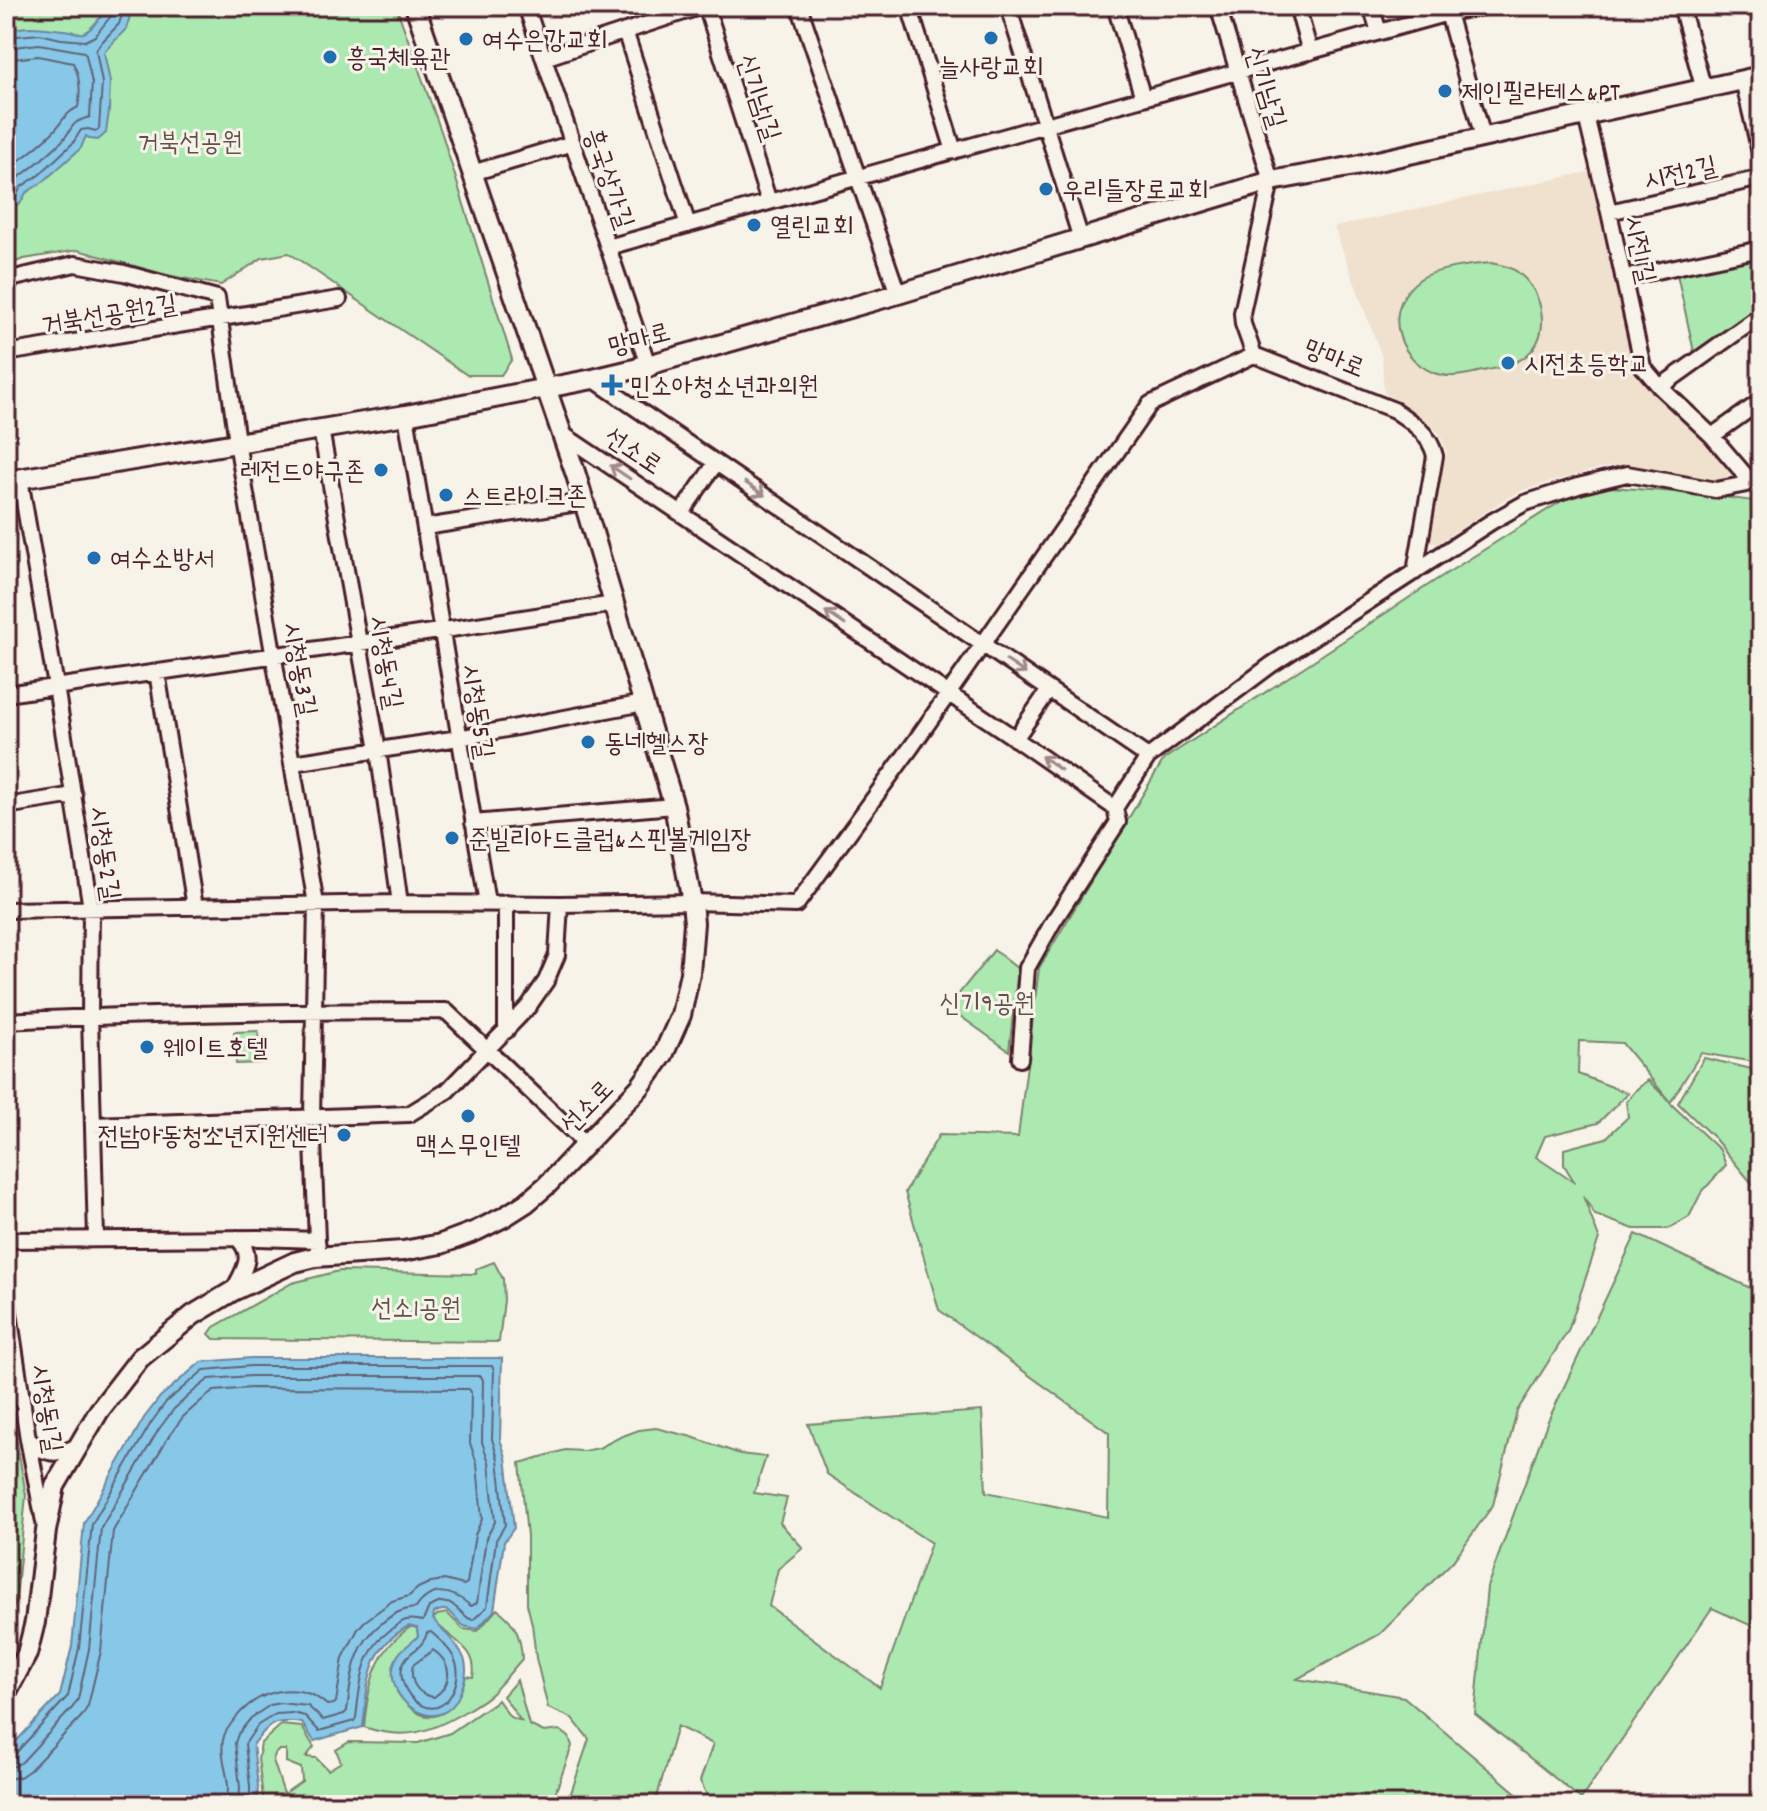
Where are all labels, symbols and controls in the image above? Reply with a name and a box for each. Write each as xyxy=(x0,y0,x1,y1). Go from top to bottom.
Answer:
place label: 여수은강교회 xyxy=(482,24,608,61)
marker: 늘사랑교회 xyxy=(982,29,1000,47)
marker: 여수은강교회 xyxy=(457,30,475,48)
place label: 흥국체육관 xyxy=(346,42,451,79)
street label: 신기남길 xyxy=(1234,43,1294,134)
marker: 흥국체육관 xyxy=(321,48,339,66)
street label: 신기남1길 xyxy=(725,50,788,146)
place label: 늘사랑교회 xyxy=(939,51,1043,88)
place label: 제인필라테스&PT xyxy=(1461,76,1621,113)
marker: 제인필라테스&PT xyxy=(1436,82,1454,100)
street label: 흥국상가길 xyxy=(572,124,641,235)
park label: 거북선공원 xyxy=(138,126,242,163)
street label: 시전2길 xyxy=(1641,149,1721,202)
place label: 우리들장로교회 xyxy=(1062,174,1208,211)
marker: 우리들장로교회 xyxy=(1037,180,1055,198)
place label: 열린교회 xyxy=(770,210,854,247)
street label: 시전1길 xyxy=(1612,212,1663,287)
marker: 열린교회 xyxy=(745,216,763,234)
street label: 거북선공원2길 xyxy=(39,287,180,345)
street label: 망마로 xyxy=(605,315,675,367)
street label: 망마로 xyxy=(1298,331,1370,389)
place label: 시전초등학교 xyxy=(1524,348,1650,385)
marker: 시전초등학교 xyxy=(1499,354,1517,372)
place label: 민소아청소년과의원 xyxy=(630,370,818,407)
marker: 민소아청소년과의원 xyxy=(601,374,623,396)
street label: 선소로 xyxy=(596,420,668,486)
place label: 레전드야구존 xyxy=(239,455,365,492)
marker: 레전드야구존 xyxy=(372,461,390,479)
one-way arrow xyxy=(609,464,631,480)
place label: 스트라이크존 xyxy=(462,480,588,517)
one-way arrow xyxy=(743,481,765,497)
marker: 스트라이크존 xyxy=(437,486,455,504)
place label: 여수소방서 xyxy=(110,543,215,580)
marker: 여수소방서 xyxy=(85,549,103,567)
one-way arrow xyxy=(825,609,847,626)
street label: 시청동4길 xyxy=(357,613,410,712)
street label: 시청동3길 xyxy=(271,620,324,720)
one-way arrow xyxy=(1004,659,1026,675)
street label: 시청동5길 xyxy=(450,661,501,762)
place label: 동네헬스장 xyxy=(604,727,709,764)
marker: 동네헬스장 xyxy=(579,733,597,751)
one-way arrow xyxy=(1040,755,1062,771)
street label: 시청동2길 xyxy=(78,804,127,903)
place label: 준빌리아드클럽&스핀볼게임장 xyxy=(468,823,752,860)
marker: 준빌리아드클럽&스핀볼게임장 xyxy=(443,829,461,847)
park label: 신기9공원 xyxy=(939,987,1035,1024)
place label: 웨이트호텔 xyxy=(163,1032,268,1069)
marker: 웨이트호텔 xyxy=(138,1038,156,1056)
street label: 선소로 xyxy=(553,1073,624,1144)
marker: 맥스무인텔 xyxy=(459,1107,477,1125)
place label: 전남아동청소년지원센터 xyxy=(98,1120,328,1157)
marker: 전남아동청소년지원센터 xyxy=(335,1126,353,1144)
place label: 맥스무인텔 xyxy=(416,1129,520,1166)
park label: 선소1공원 xyxy=(371,1292,461,1329)
street label: 시청동1길 xyxy=(19,1362,70,1456)

